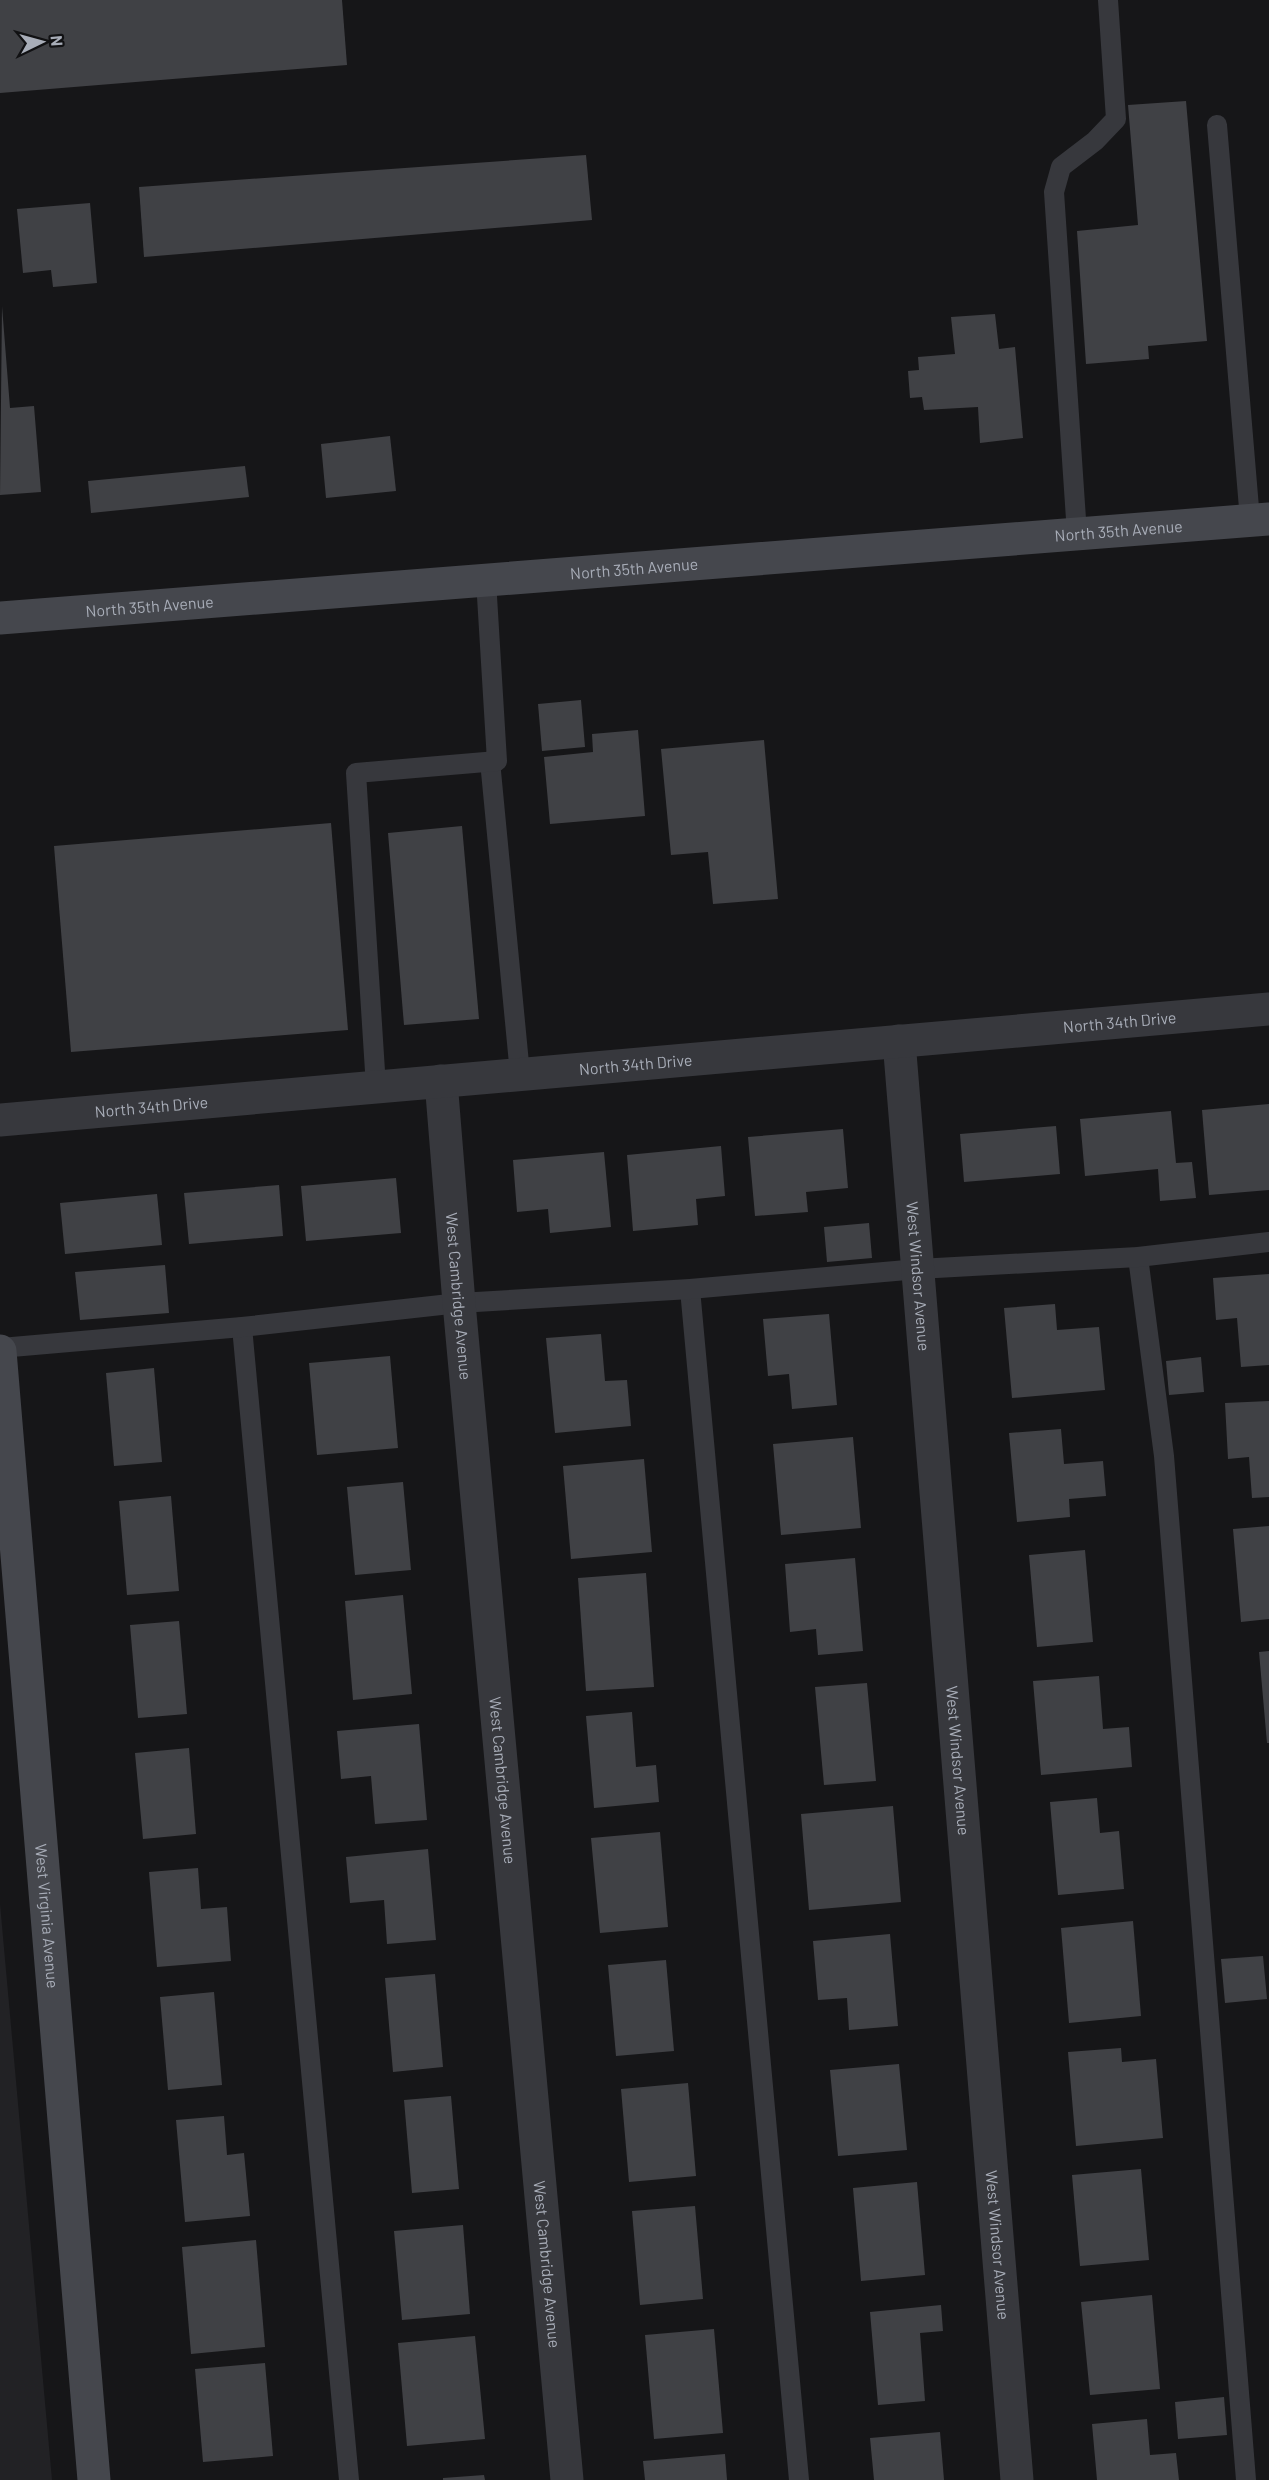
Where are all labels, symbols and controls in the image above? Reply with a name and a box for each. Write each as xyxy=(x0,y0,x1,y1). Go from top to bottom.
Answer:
north arrow xyxy=(12,12,72,72)
text: N xyxy=(48,35,67,47)
street label: North 35th Avenue xyxy=(1054,516,1183,545)
street label: North 35th Avenue xyxy=(569,554,699,582)
street label: North 35th Avenue xyxy=(85,591,214,620)
street label: North 34th Drive xyxy=(1062,1007,1177,1036)
street label: North 34th Drive xyxy=(578,1049,693,1078)
street label: North 34th Drive xyxy=(94,1092,209,1121)
street label: West Windsor Avenue xyxy=(903,1201,934,1352)
street label: West Cambridge Avenue xyxy=(443,1212,476,1381)
street label: West Windsor Avenue xyxy=(943,1685,974,1836)
street label: West Cambridge Avenue xyxy=(486,1696,520,1865)
street label: West Virginia Avenue xyxy=(32,1843,63,1989)
street label: West Windsor Avenue xyxy=(983,2169,1014,2321)
street label: West Cambridge Avenue xyxy=(531,2180,565,2349)

